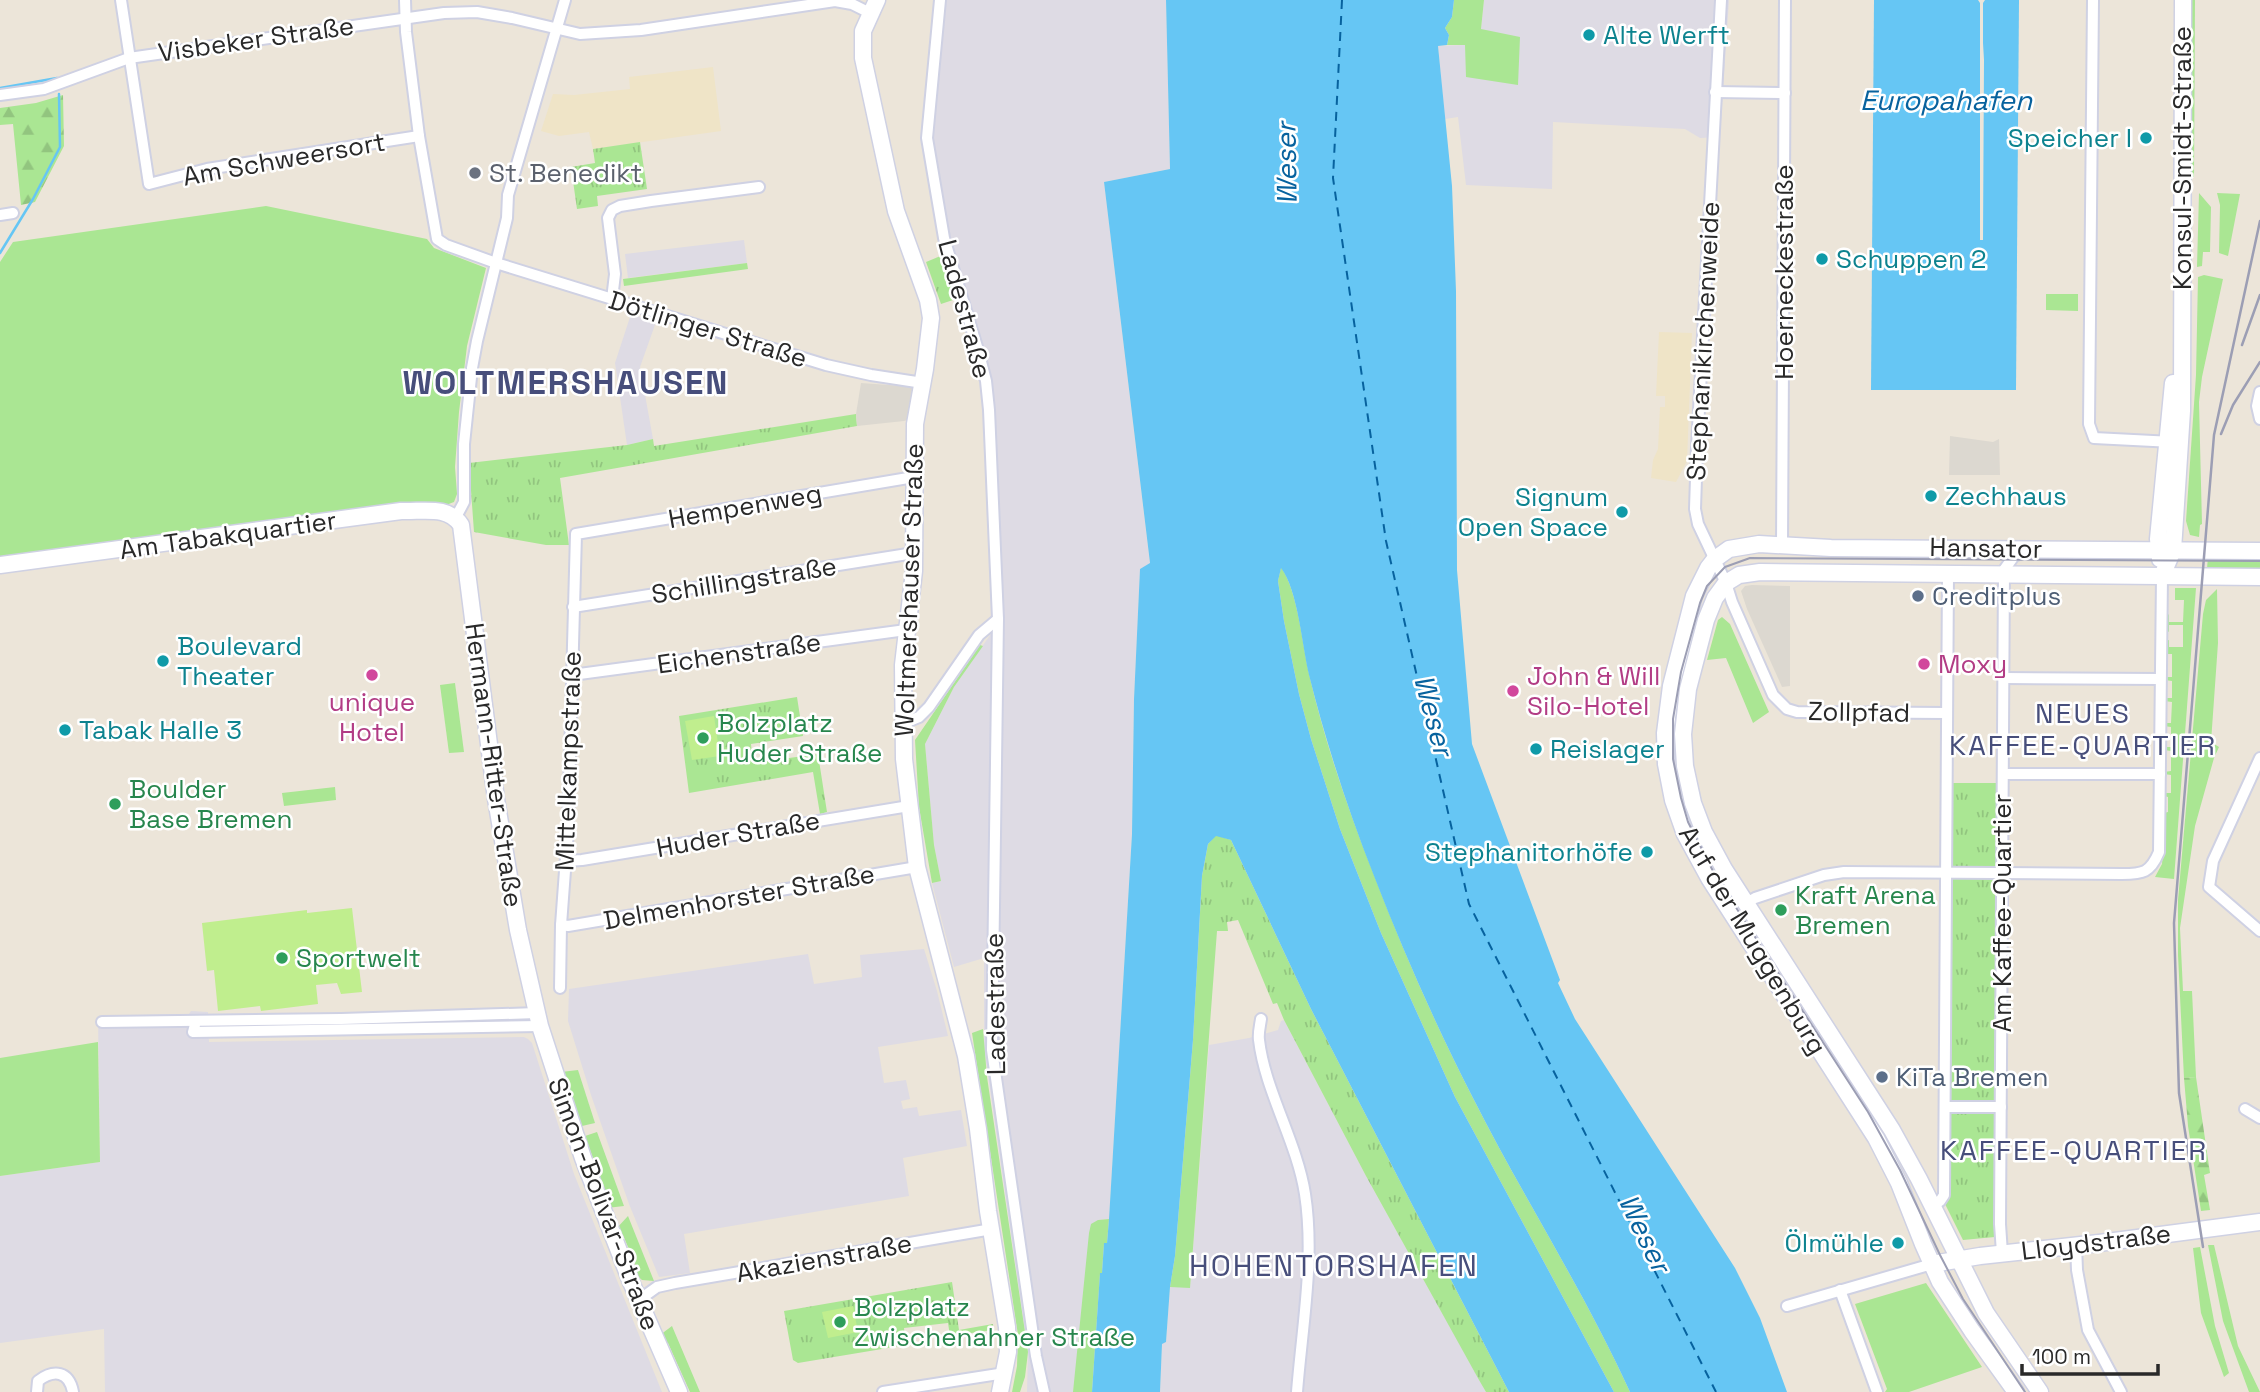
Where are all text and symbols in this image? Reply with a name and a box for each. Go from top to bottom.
street label: Visbeker Straße [156,8,356,70]
place label: Alte Werft [1603,18,1730,52]
street label: Konsul-Smidt-Straße [2165,26,2199,290]
marker: Alte Werft [1581,27,1597,43]
water label: Europahafen [1860,82,2033,118]
water label: Weser [1267,119,1305,206]
place label: Speicher I [2008,121,2132,155]
street label: Am Schweersort [180,124,388,194]
marker: Speicher I [2138,130,2154,146]
place label: St. Benedikt [489,156,642,190]
street label: Hoerneckestraße [1767,164,1801,380]
marker: St. Benedikt [467,165,483,181]
street label: Stephanikirchenweide [1679,200,1727,482]
street label: Ladestraße [930,236,1000,382]
place label: Schuppen 2 [1836,242,1986,276]
marker: Schuppen 2 [1814,251,1830,267]
street label: Dötlinger Straße [605,283,811,375]
district label: WOLTMERSHAUSEN [403,362,729,404]
street label: Woltmershauser Straße [887,443,931,737]
street label: Hempenweg [666,476,824,536]
place label: Zechhaus [1945,479,2067,513]
place label: Signum Open Space [1458,480,1608,544]
marker: Zechhaus [1923,488,1939,504]
street label: Am Tabakquartier [117,503,339,567]
marker: Signum Open Space [1614,504,1630,520]
street label: Hansator [1929,530,2043,566]
street label: Schillingstraße [649,549,839,611]
place label: Creditplus [1932,579,2061,613]
marker: Creditplus [1910,588,1926,604]
street label: Hermann-Ritter-Straße [457,621,531,909]
street label: Eichenstraße [655,625,823,681]
place label: Boulevard Theater [177,629,302,693]
place label: Moxy [1938,647,2007,681]
street label: Mittelkampstraße [547,650,589,872]
marker: Boulevard Theater [155,653,171,669]
marker: Moxy [1916,656,1932,672]
place label: John & Will Silo-Hotel [1527,659,1660,723]
marker: unique Hotel [364,667,380,683]
water label: Weser [1406,670,1463,763]
marker: John & Will Silo-Hotel [1505,683,1521,699]
place label: unique Hotel [329,685,415,749]
street label: Zollpfad [1808,694,1910,730]
district label: NEUES KAFFEE-QUARTIER [1949,695,2217,763]
place label: Bolzplatz Huder Straße [717,706,883,770]
place label: Tabak Halle 3 [79,713,242,747]
marker: Tabak Halle 3 [57,722,73,738]
marker: Bolzplatz Huder Straße [695,730,711,746]
place label: Reislager [1550,732,1665,766]
marker: Reislager [1528,741,1544,757]
place label: Boulder Base Bremen [129,772,292,836]
street label: Am Kaffee-Quartier [1985,794,2019,1032]
marker: Boulder Base Bremen [107,796,123,812]
street label: Huder Straße [654,803,822,865]
street label: Auf der Muggenburg [1671,819,1835,1061]
place label: Stephanitorhöfe [1425,835,1633,869]
marker: Stephanitorhöfe [1639,844,1655,860]
street label: Delmenhorster Straße [601,856,877,938]
place label: Kraft Arena Bremen [1795,878,1936,942]
marker: Kraft Arena Bremen [1773,902,1789,918]
street label: Ladestraße [977,933,1013,1075]
place label: Sportwelt [296,941,421,975]
marker: Sportwelt [274,950,290,966]
place label: KiTa Bremen [1896,1060,2048,1094]
marker: KiTa Bremen [1874,1069,1890,1085]
street label: Simon-Bolivar-Straße [540,1073,668,1335]
district label: KAFFEE-QUARTIER [1940,1132,2208,1168]
water label: Weser [1611,1188,1681,1281]
street label: Lloydstraße [2019,1216,2173,1268]
street label: Akazienstraße [734,1226,914,1290]
place label: Ölmühle [1784,1226,1884,1260]
marker: Ölmühle [1890,1235,1906,1251]
district label: HOHENTORSHAFEN [1189,1246,1479,1285]
place label: Bolzplatz Zwischenahner Straße [854,1290,1135,1354]
marker: Bolzplatz Zwischenahner Straße [832,1314,848,1330]
scale bar [2022,1332,2158,1376]
text: 100 m [2032,1343,2091,1370]

